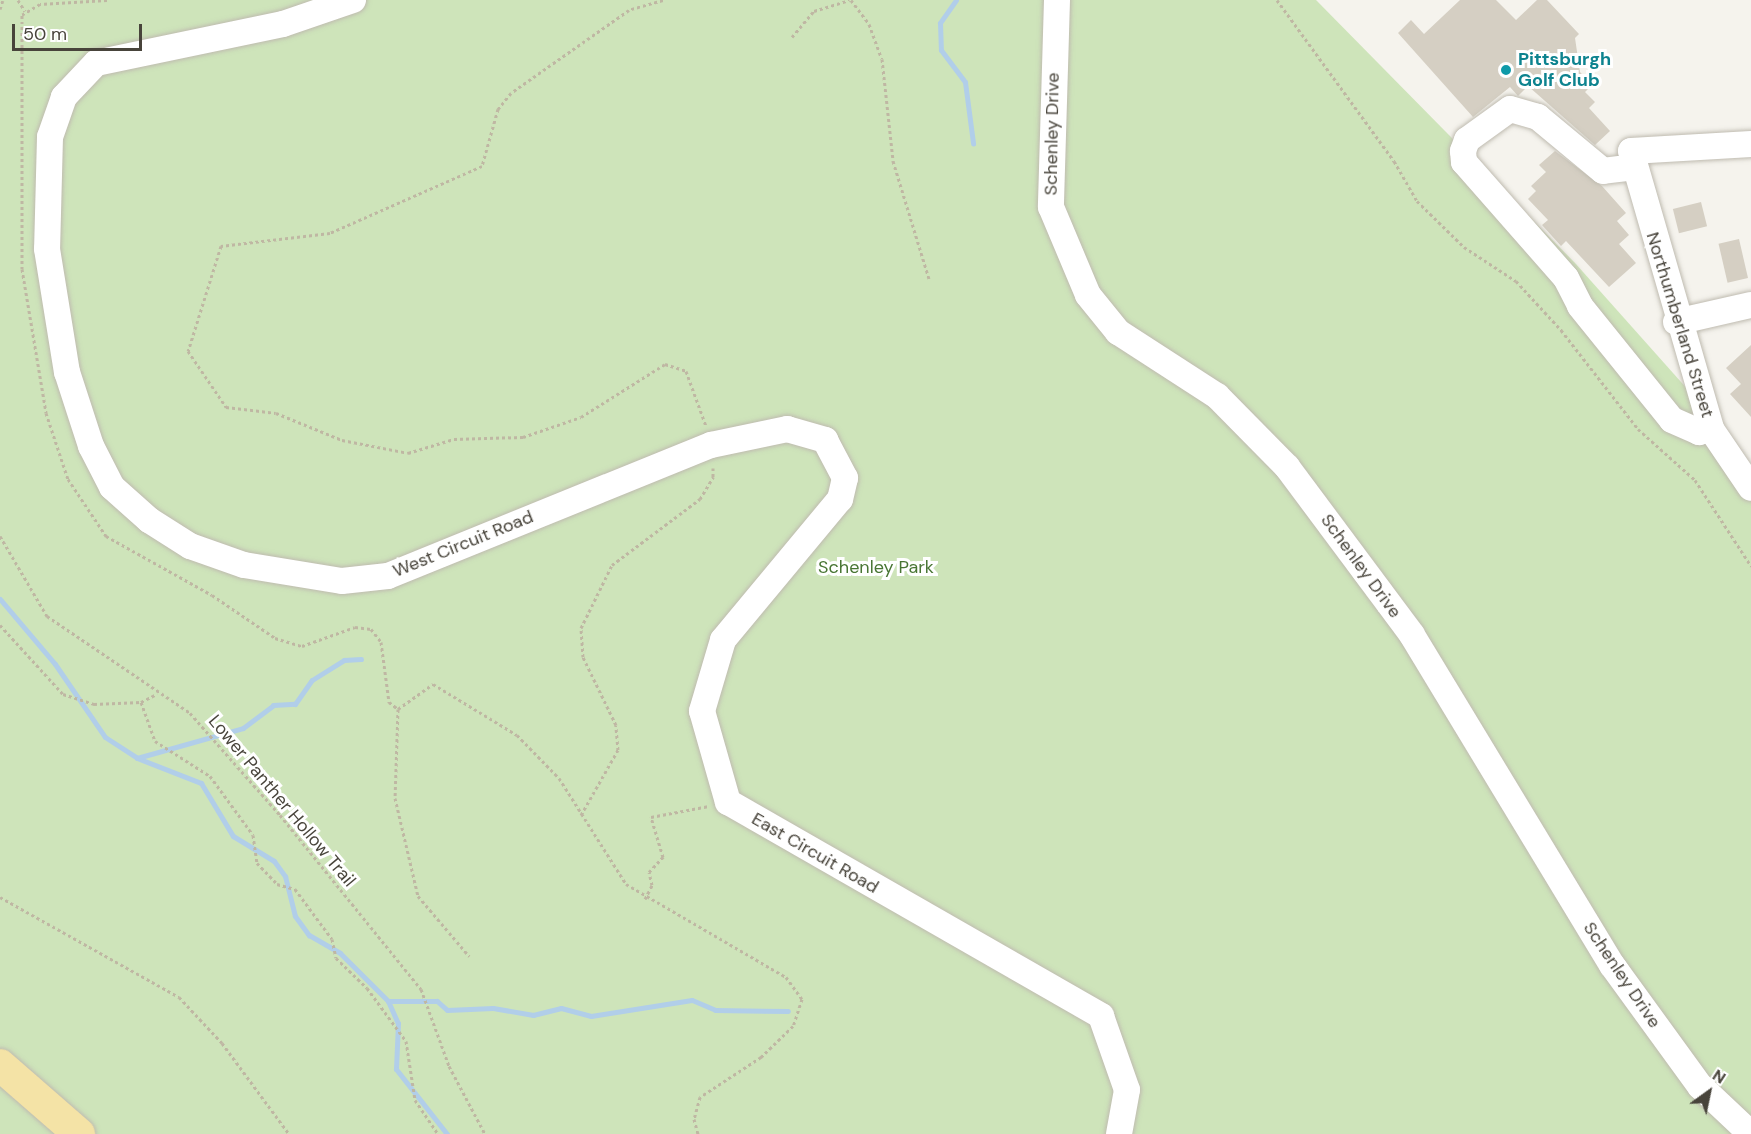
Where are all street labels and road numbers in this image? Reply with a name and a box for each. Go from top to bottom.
street label: Schenley Drive [1040,72,1064,196]
street label: Northumberland Street [1641,230,1719,420]
street label: West Circuit Road [390,506,536,582]
street label: Schenley Drive [1316,510,1406,622]
street label: Lower Panther Hollow Trail [204,711,360,891]
street label: East Circuit Road [748,808,882,898]
street label: Schenley Drive [1579,918,1665,1032]

